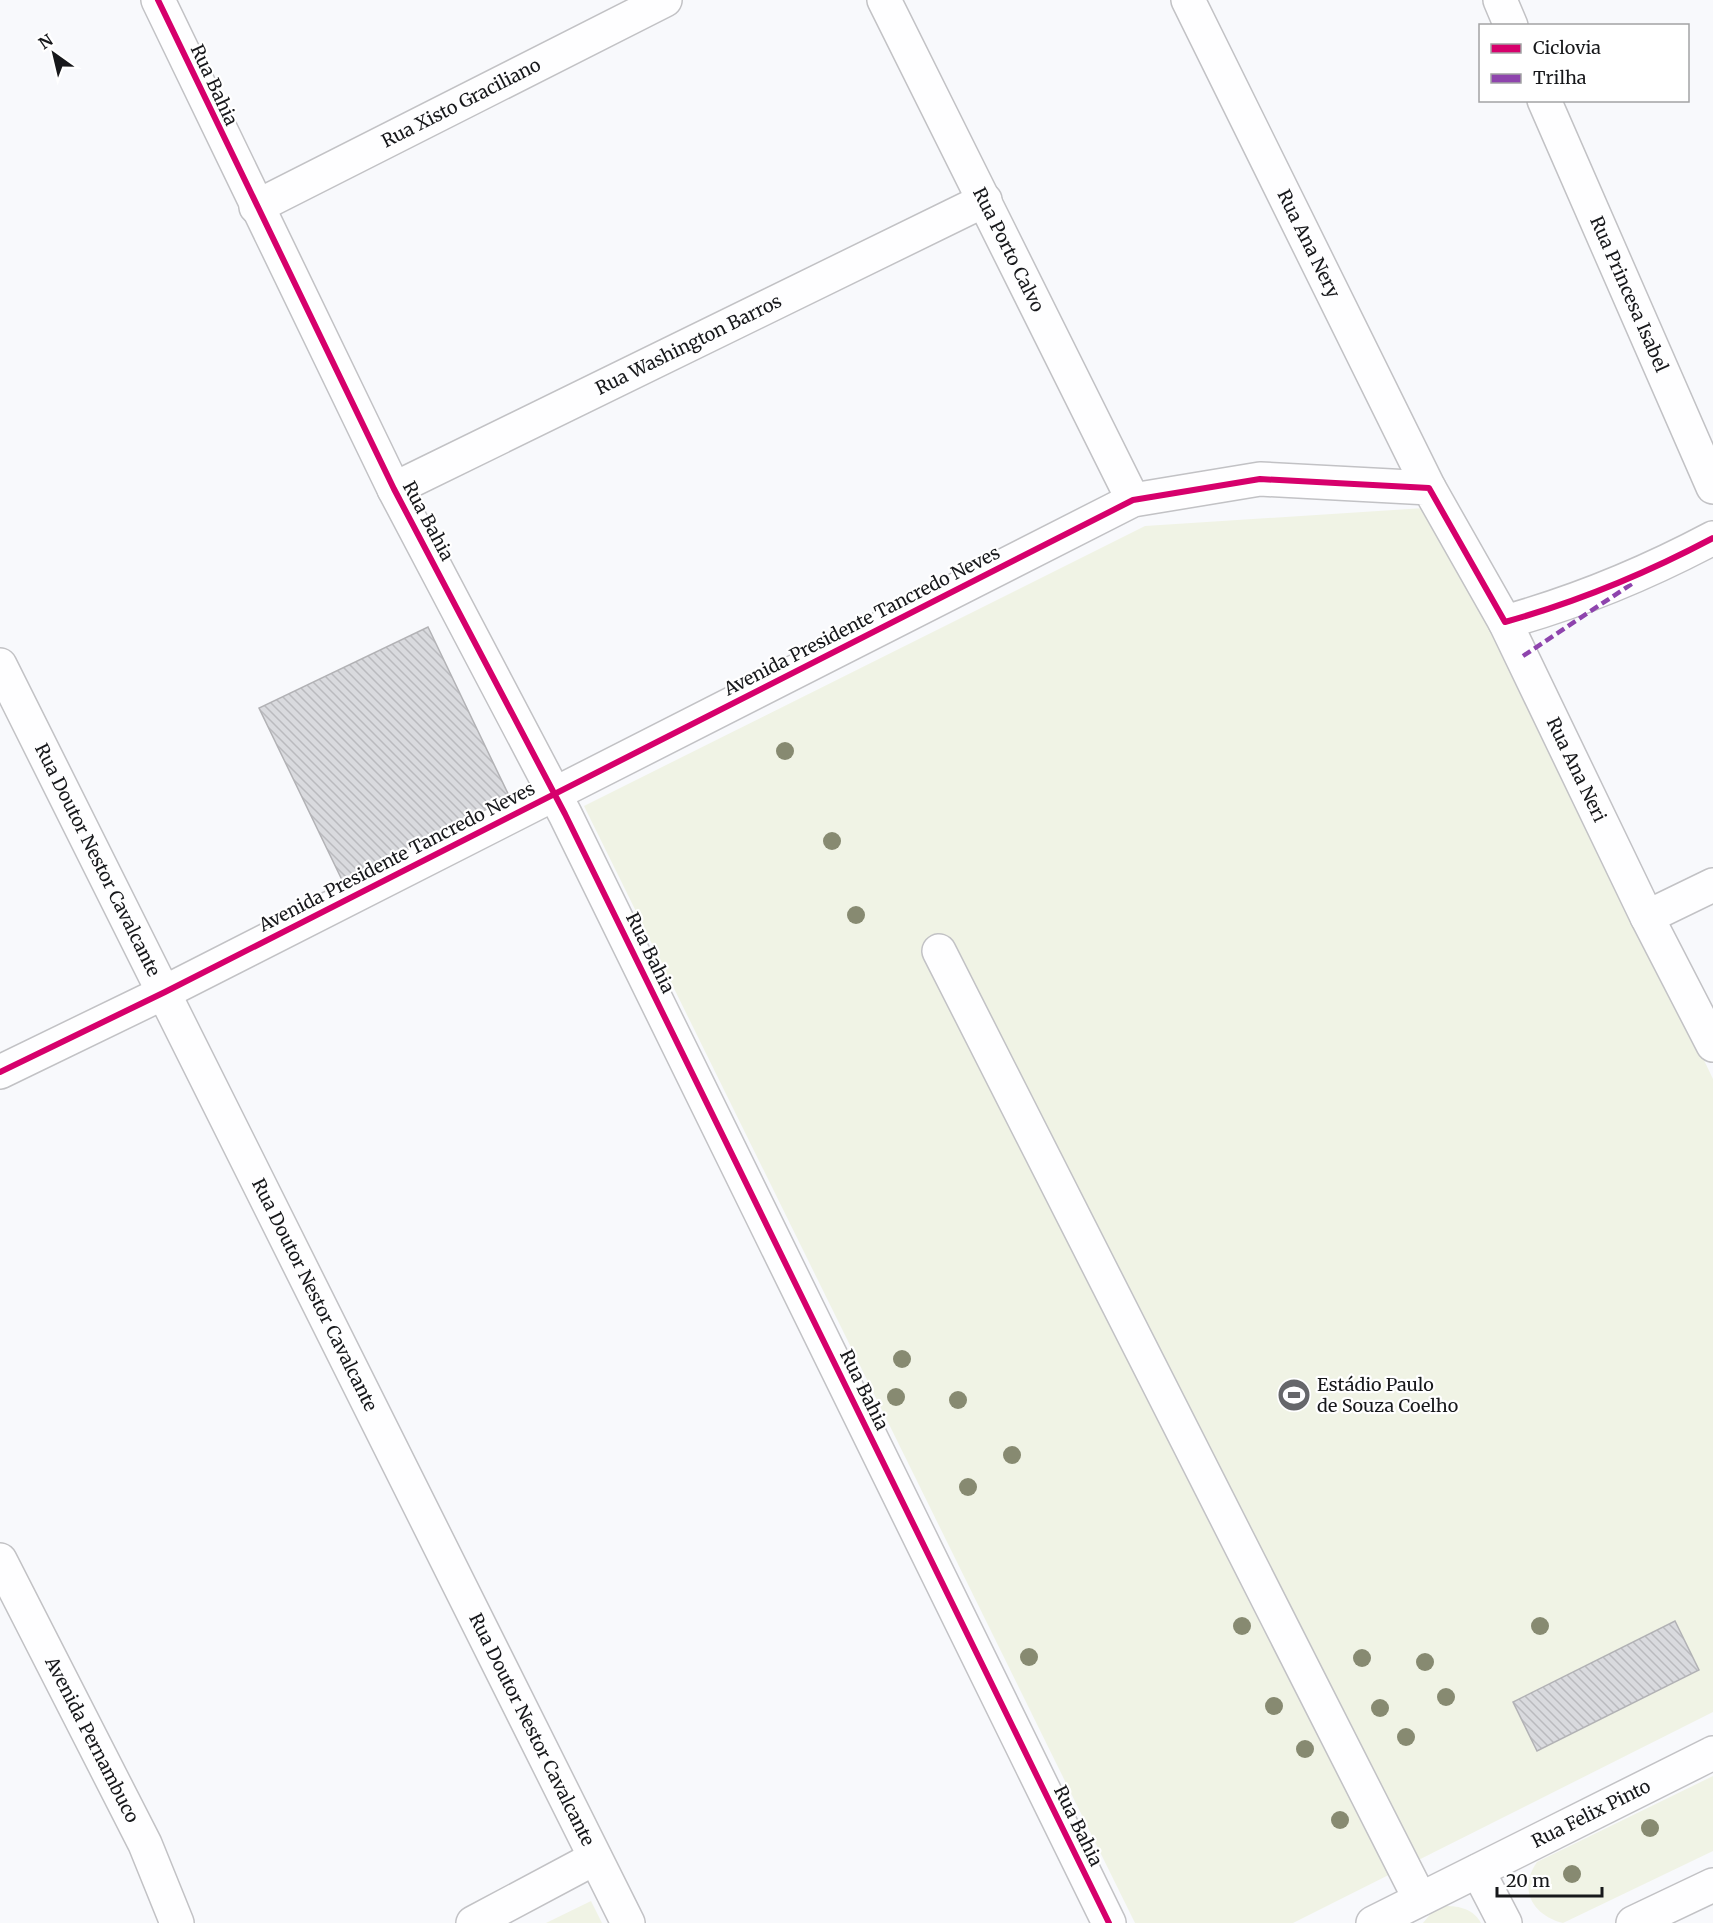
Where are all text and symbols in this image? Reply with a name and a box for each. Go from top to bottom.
north arrow [24,24,84,84]
legend [1479,24,1689,102]
text: N [35,30,57,53]
text: Ciclovia [1533,36,1601,59]
street label: Rua Bahia [186,41,243,129]
street label: Rua Xisto Graciliano [378,53,544,153]
text: Trilha [1533,66,1587,89]
street label: Rua Porto Calvo [968,183,1050,316]
street label: Rua Ana Nery [1272,186,1346,302]
street label: Rua Princesa Isabel [1585,213,1674,376]
street label: Rua Washington Barros [592,289,785,400]
street label: Rua Bahia [398,477,459,565]
street label: Avenida Presidente Tancredo Neves [719,541,1004,701]
street label: Rua Ana Neri [1542,714,1612,826]
street label: Rua Doutor Nestor Cavalcante [30,740,166,980]
street label: Avenida Presidente Tancredo Neves [254,777,539,937]
street label: Rua Bahia [621,909,680,997]
street label: Rua Doutor Nestor Cavalcante [247,1174,383,1415]
street label: Rua Bahia [835,1346,894,1434]
place label: Estádio Paulo de Souza Coelho [1317,1373,1458,1417]
sports icon: Estádio Paulo de Souza Coelho [1276,1377,1312,1413]
street label: Rua Doutor Nestor Cavalcante [464,1609,600,1850]
street label: Avenida Pernambuco [40,1652,144,1827]
street label: Rua Felix Pinto [1528,1774,1654,1853]
street label: Rua Bahia [1049,1782,1108,1870]
scale bar [1497,1860,1602,1898]
text: 20 m [1506,1869,1550,1892]

